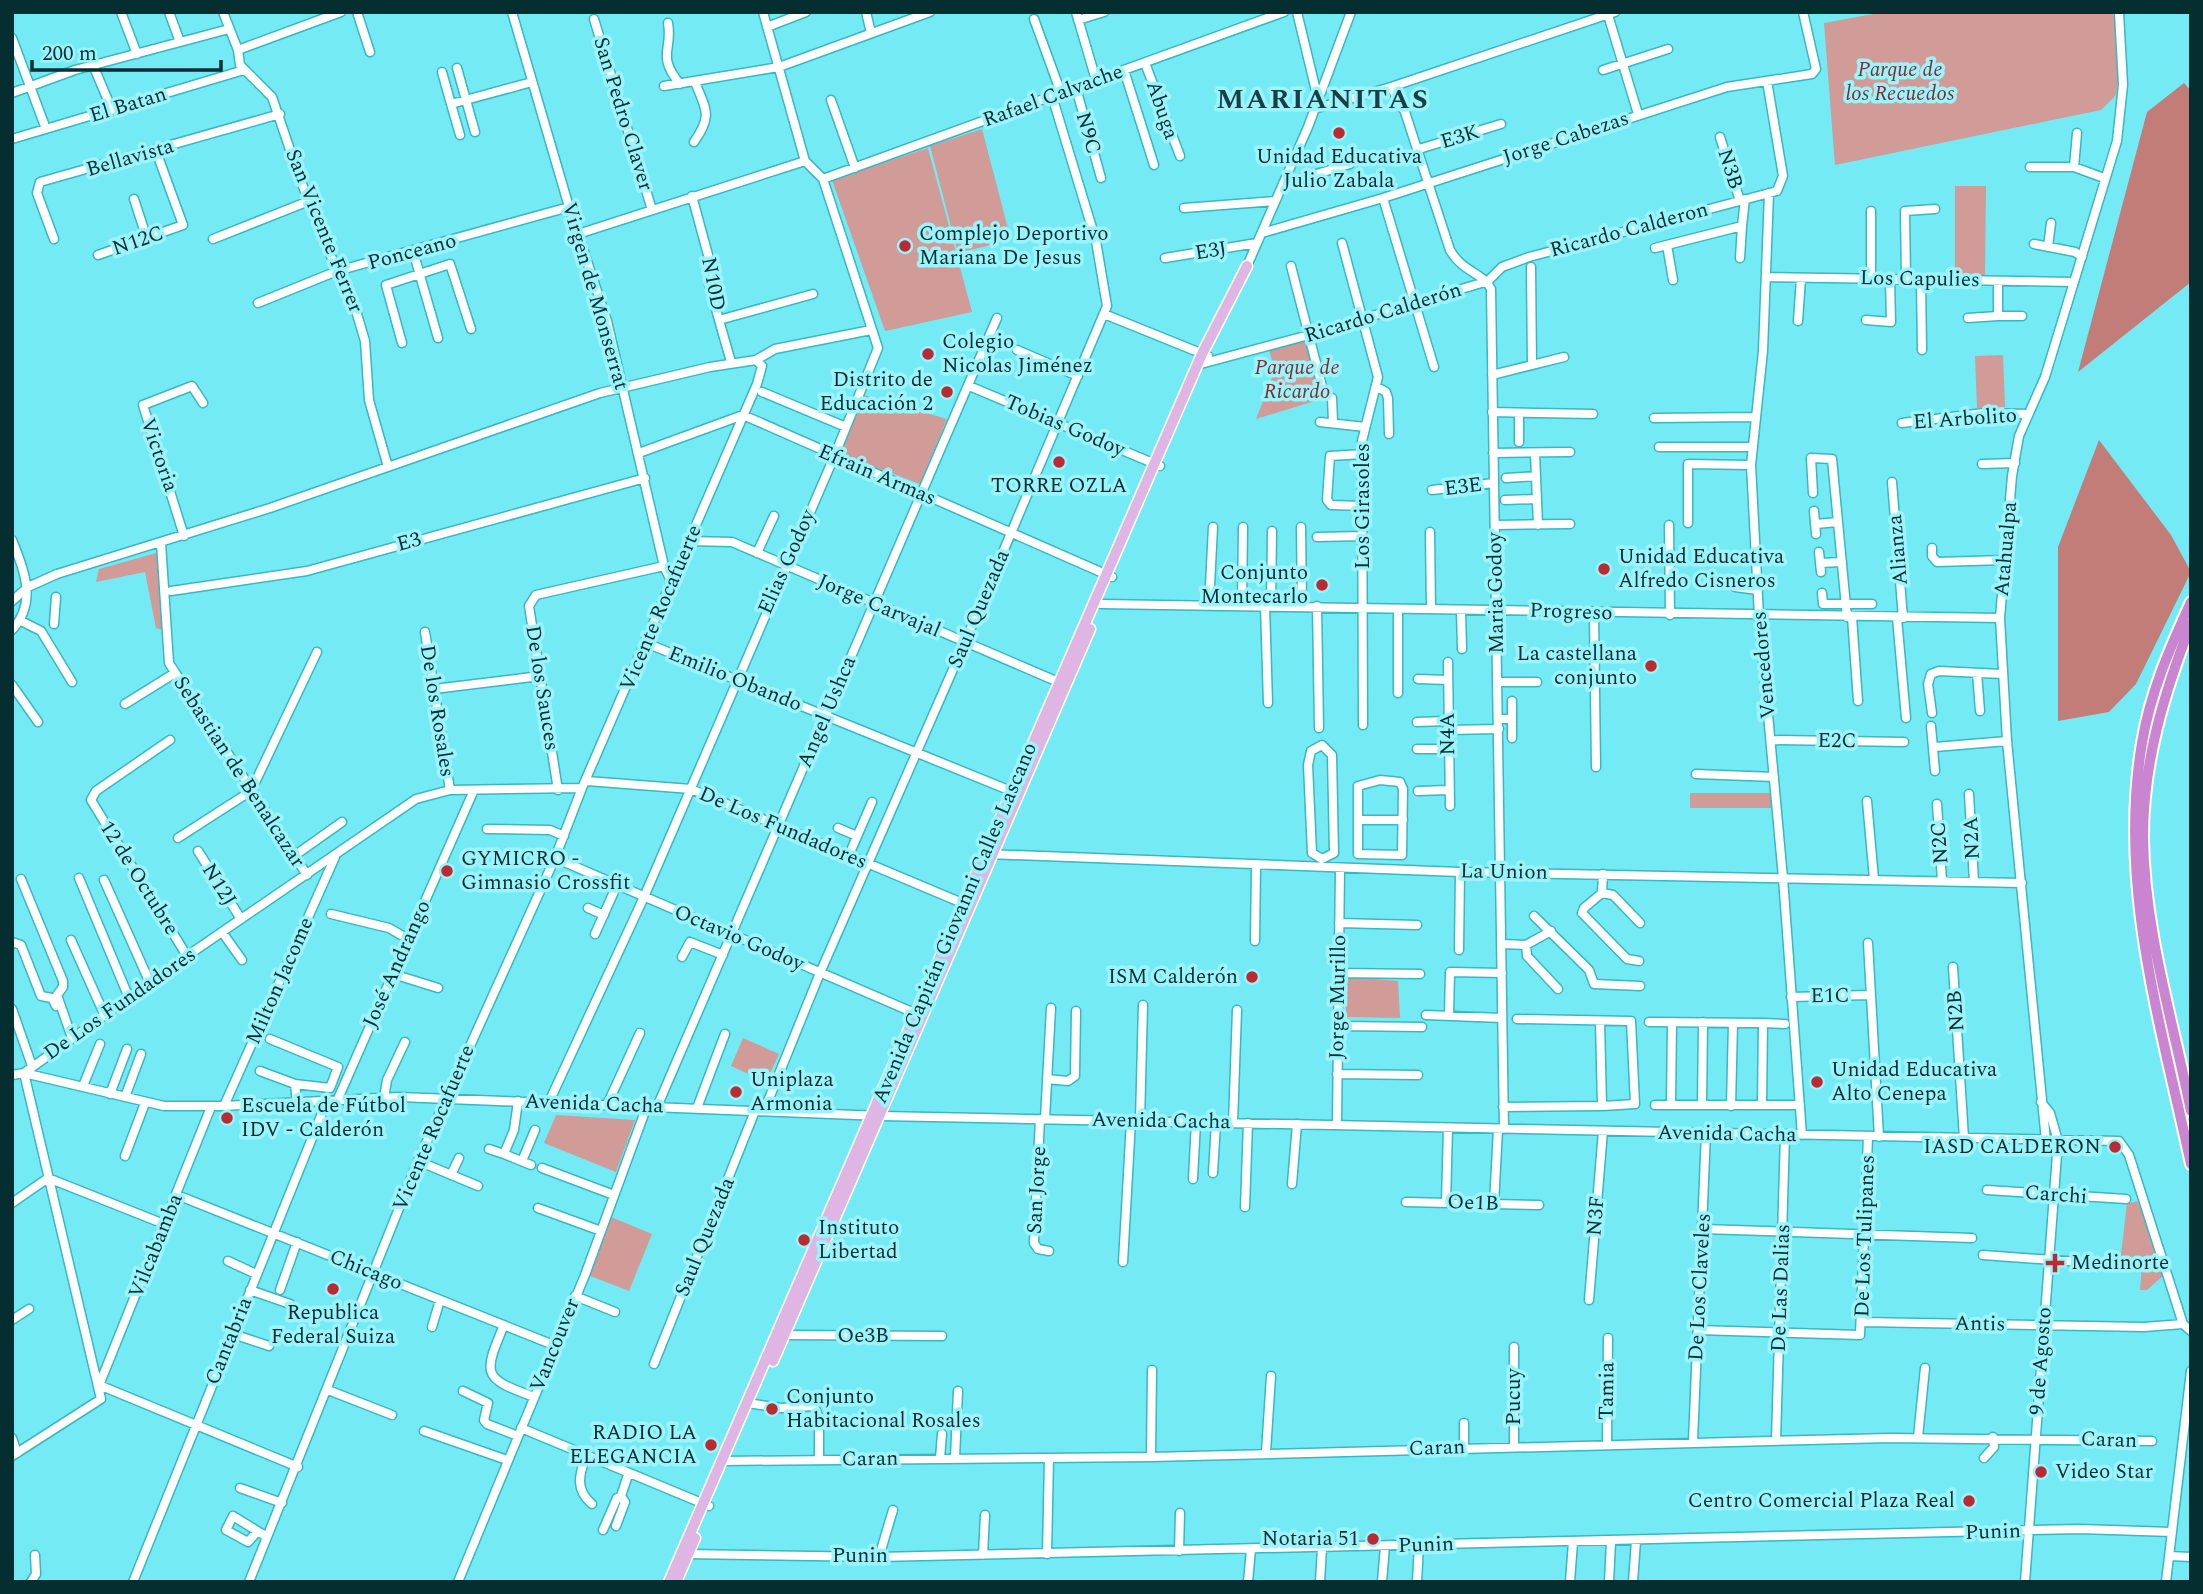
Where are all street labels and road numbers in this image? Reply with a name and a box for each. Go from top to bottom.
street label: San Pedro Claver [584,33,662,195]
street label: Rafael Calvache [978,56,1128,136]
street label: Abuga [1137,76,1187,144]
street label: El Batan [85,78,171,132]
street label: Jorge Cabezas [1499,103,1633,173]
street label: N9C [1067,108,1109,158]
street label: E3K [1437,116,1483,158]
street label: Bellavista [82,130,178,186]
street label: San Vicente Ferrer [277,144,371,318]
street label: N3B [1708,145,1752,193]
street label: Ricardo Calderon [1546,193,1712,267]
street label: Virgen de Monserrat [553,198,637,394]
street label: N12C [108,217,168,265]
street label: Ponceano [364,225,460,279]
street label: E3J [1193,233,1229,269]
street label: N10D [692,254,734,314]
street label: Los Capulies [1860,262,1980,296]
street label: Ricardo Calderón [1300,274,1466,352]
street label: Tobias Godoy [1000,386,1131,466]
street label: El Arbolito [1912,399,2018,439]
street label: Victoria [131,414,187,497]
street label: Efrain Armas [813,436,941,514]
street label: Los Girasoles [1347,443,1379,569]
street label: E3E [1442,469,1484,505]
street label: Atahualpa [1986,499,2026,598]
street label: Elias Godoy [750,504,825,620]
street label: Alianza [1879,512,1917,587]
street label: Vicente Rocafuerte [612,520,710,696]
street label: E3 [393,523,425,561]
street label: Maria Godoy [1479,531,1513,654]
street label: Saul Quezada [940,544,1019,673]
street label: Jorge Carvajal [812,566,946,646]
street label: Progreso [1529,595,1613,629]
street label: Vencedores [1743,610,1785,720]
street label: De los Sauces [516,623,568,753]
street label: Emilio Obando [663,638,807,720]
street label: De los Rosales [411,643,463,779]
street label: Angel Ushca [789,650,865,773]
street label: Sebastian de Benalcazar [165,670,313,874]
street label: N4A [1432,712,1464,756]
street label: E2C [1817,725,1857,757]
street label: Avenida Capitán Giovanni Calles Lascano [864,737,1046,1109]
street label: De Los Fundadores [694,778,872,878]
street label: 12 de Octubre [91,814,187,942]
street label: N2A [1955,815,1989,860]
street label: N2C [1923,821,1957,865]
street label: La Union [1460,855,1548,889]
street label: N12J [193,857,245,913]
street label: José Andrango [355,895,439,1033]
street label: Octavio Godoy [669,896,810,980]
street label: Milton Jacome [238,912,322,1050]
street label: Jorge Murillo [1321,934,1355,1060]
street label: De Los Fundadores [37,939,203,1069]
street label: E1C [1810,980,1850,1012]
street label: N2B [1939,989,1973,1033]
street label: Vicente Rocafuerte [385,1040,483,1216]
street label: Avenida Cacha [524,1086,665,1122]
street label: Avenida Cacha [1091,1104,1232,1138]
street label: Avenida Cacha [1657,1117,1798,1151]
street label: San Jorge [1019,1145,1055,1235]
street label: De Los Tulipanes [1846,1154,1884,1318]
street label: Saul Quezada [667,1172,744,1302]
street label: Carchi [2024,1177,2088,1213]
street label: Oe1B [1447,1186,1499,1220]
street label: Vilcabamba [120,1188,192,1303]
street label: N3F [1578,1195,1614,1237]
street label: De Los Claveles [1680,1212,1720,1362]
street label: De Las Dalias [1763,1223,1799,1353]
street label: Chicago [324,1241,408,1299]
street label: Cantabria [197,1292,261,1390]
street label: Vancouver [522,1293,588,1397]
street label: 9 de Agosto [2021,1306,2061,1416]
street label: Antis [1954,1308,2006,1340]
street label: Oe3B [837,1320,889,1352]
street label: Tamia [1590,1361,1624,1420]
street label: Pucuy [1498,1368,1530,1426]
street label: Caran [2080,1423,2138,1457]
street label: Caran [1408,1431,1466,1465]
street label: Caran [841,1443,899,1475]
street label: Punin [1964,1515,2022,1549]
street label: Punin [1397,1528,1455,1562]
street label: Punin [832,1540,888,1572]

